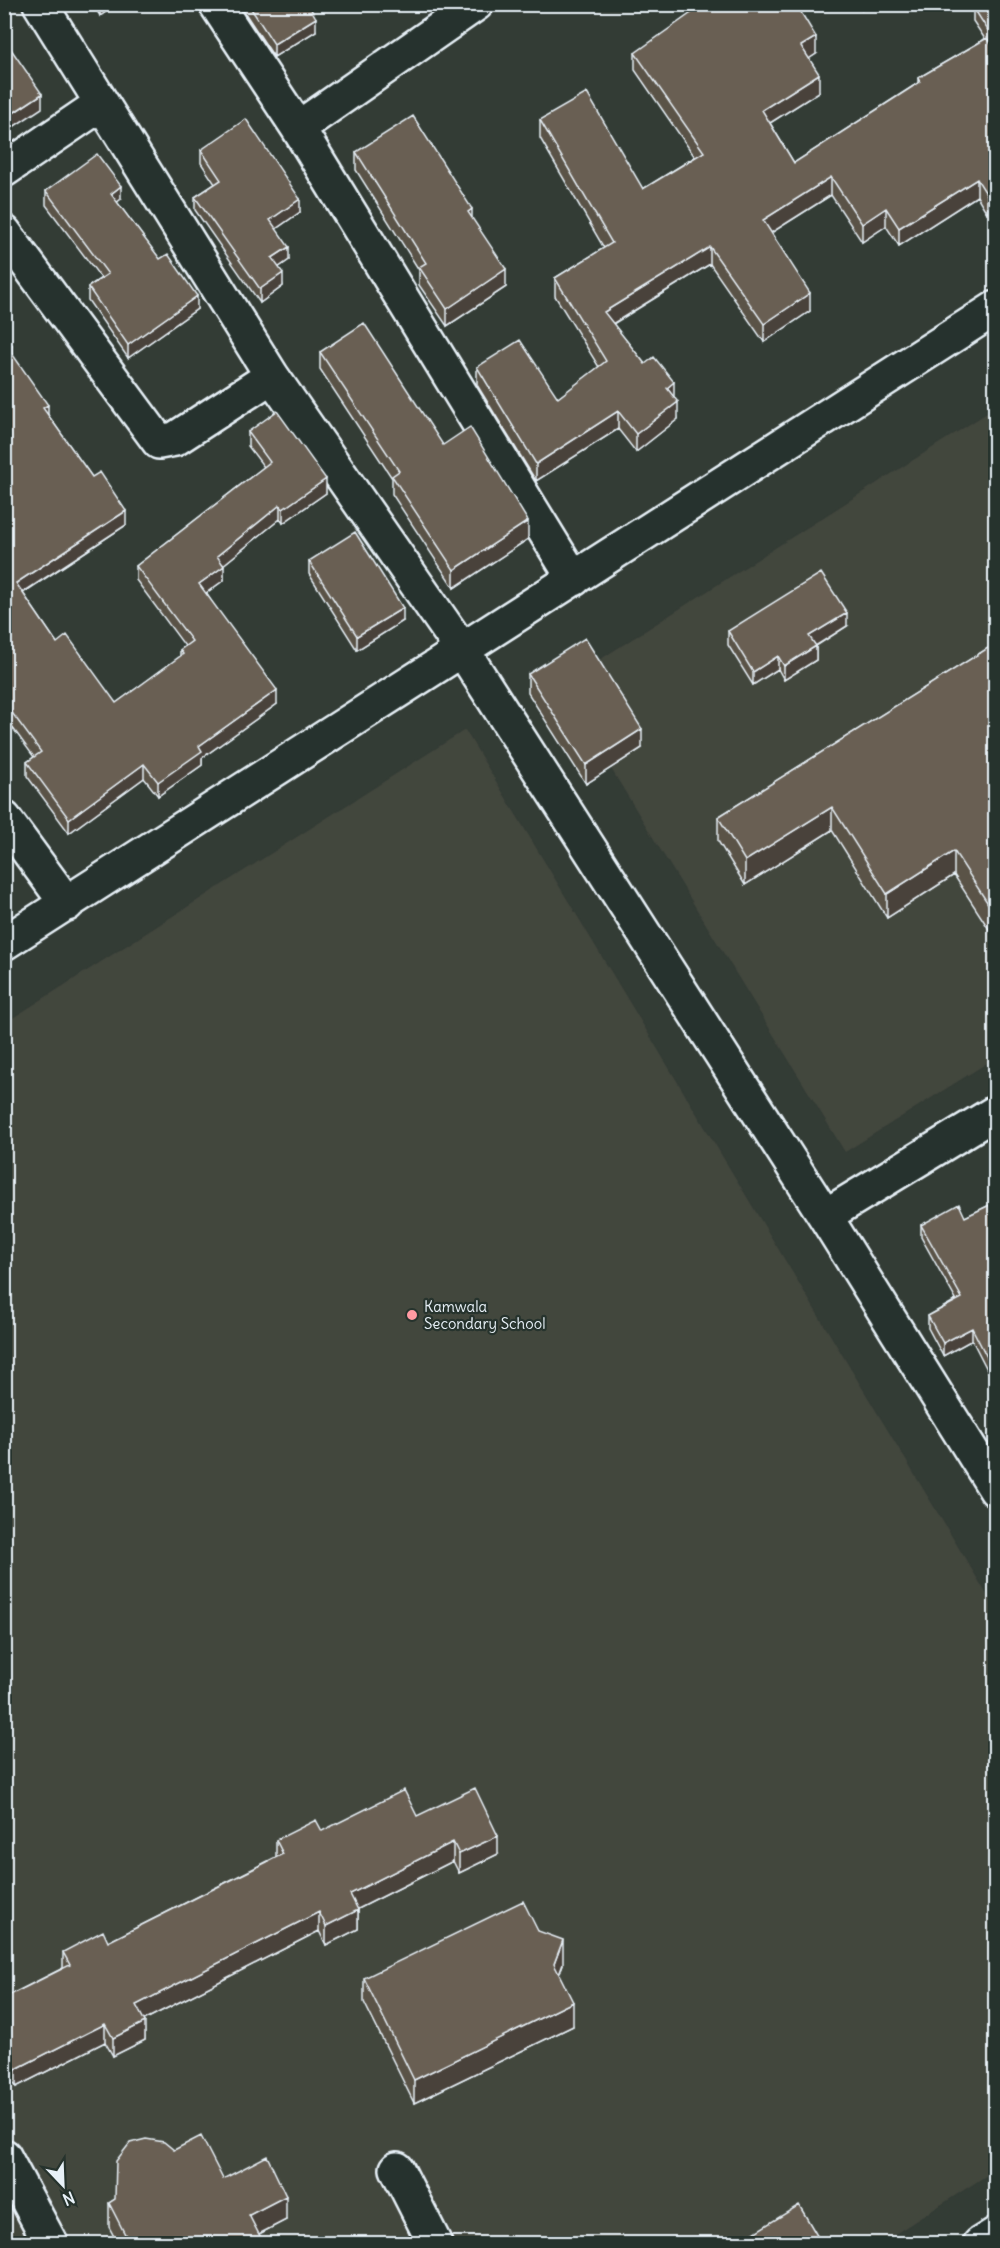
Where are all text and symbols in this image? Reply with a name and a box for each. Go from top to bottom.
place label: Kamwala Secondary School [424,1297,546,1333]
marker: Kamwala Secondary School [405,1308,419,1322]
north arrow [33,2155,93,2215]
text: N [60,2187,78,2210]

